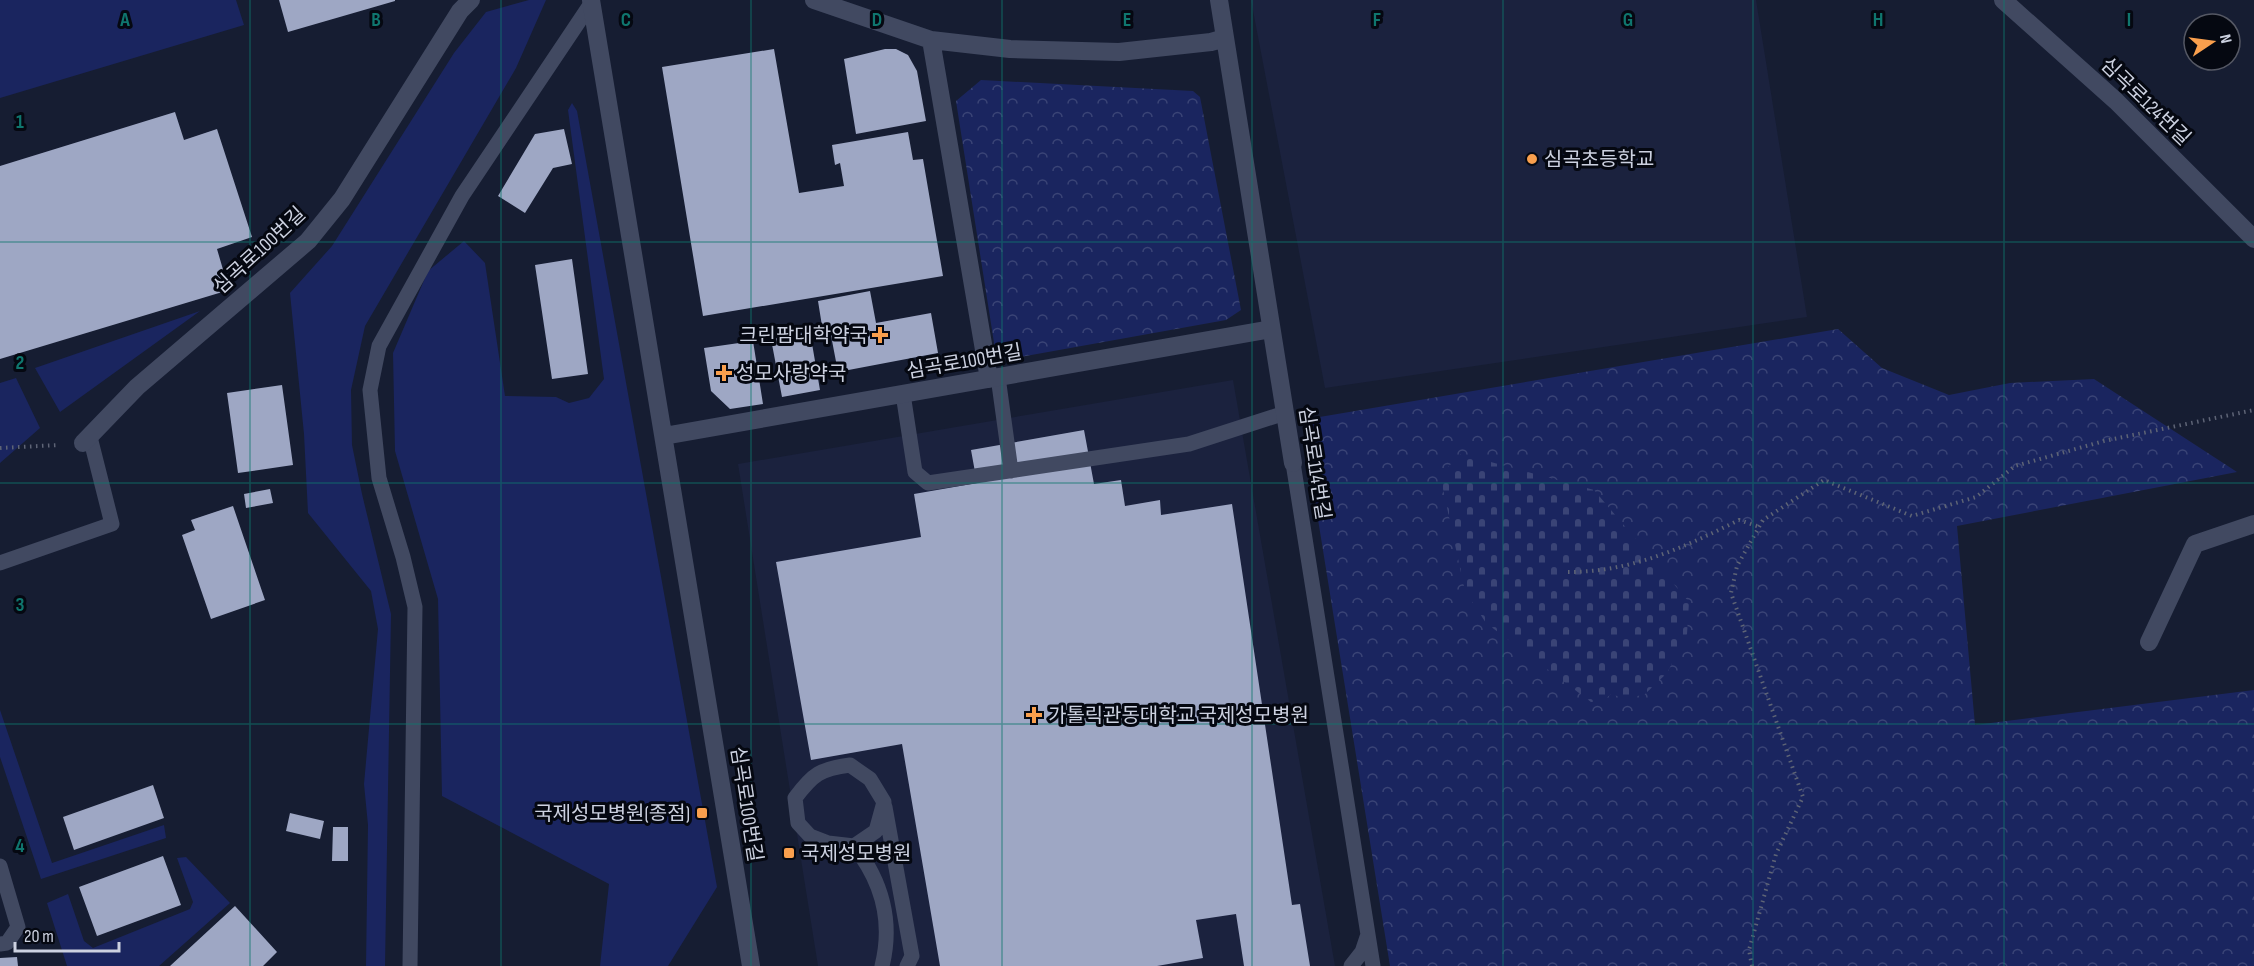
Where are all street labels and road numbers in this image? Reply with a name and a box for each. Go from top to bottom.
street label: 심곡로124번길 [2095,53,2195,151]
street label: 심곡로100번길 [209,202,311,299]
street label: 심곡로100번길 [905,340,1024,384]
street label: 심곡로114번길 [1293,405,1335,522]
street label: 심곡로100번길 [725,745,767,864]

